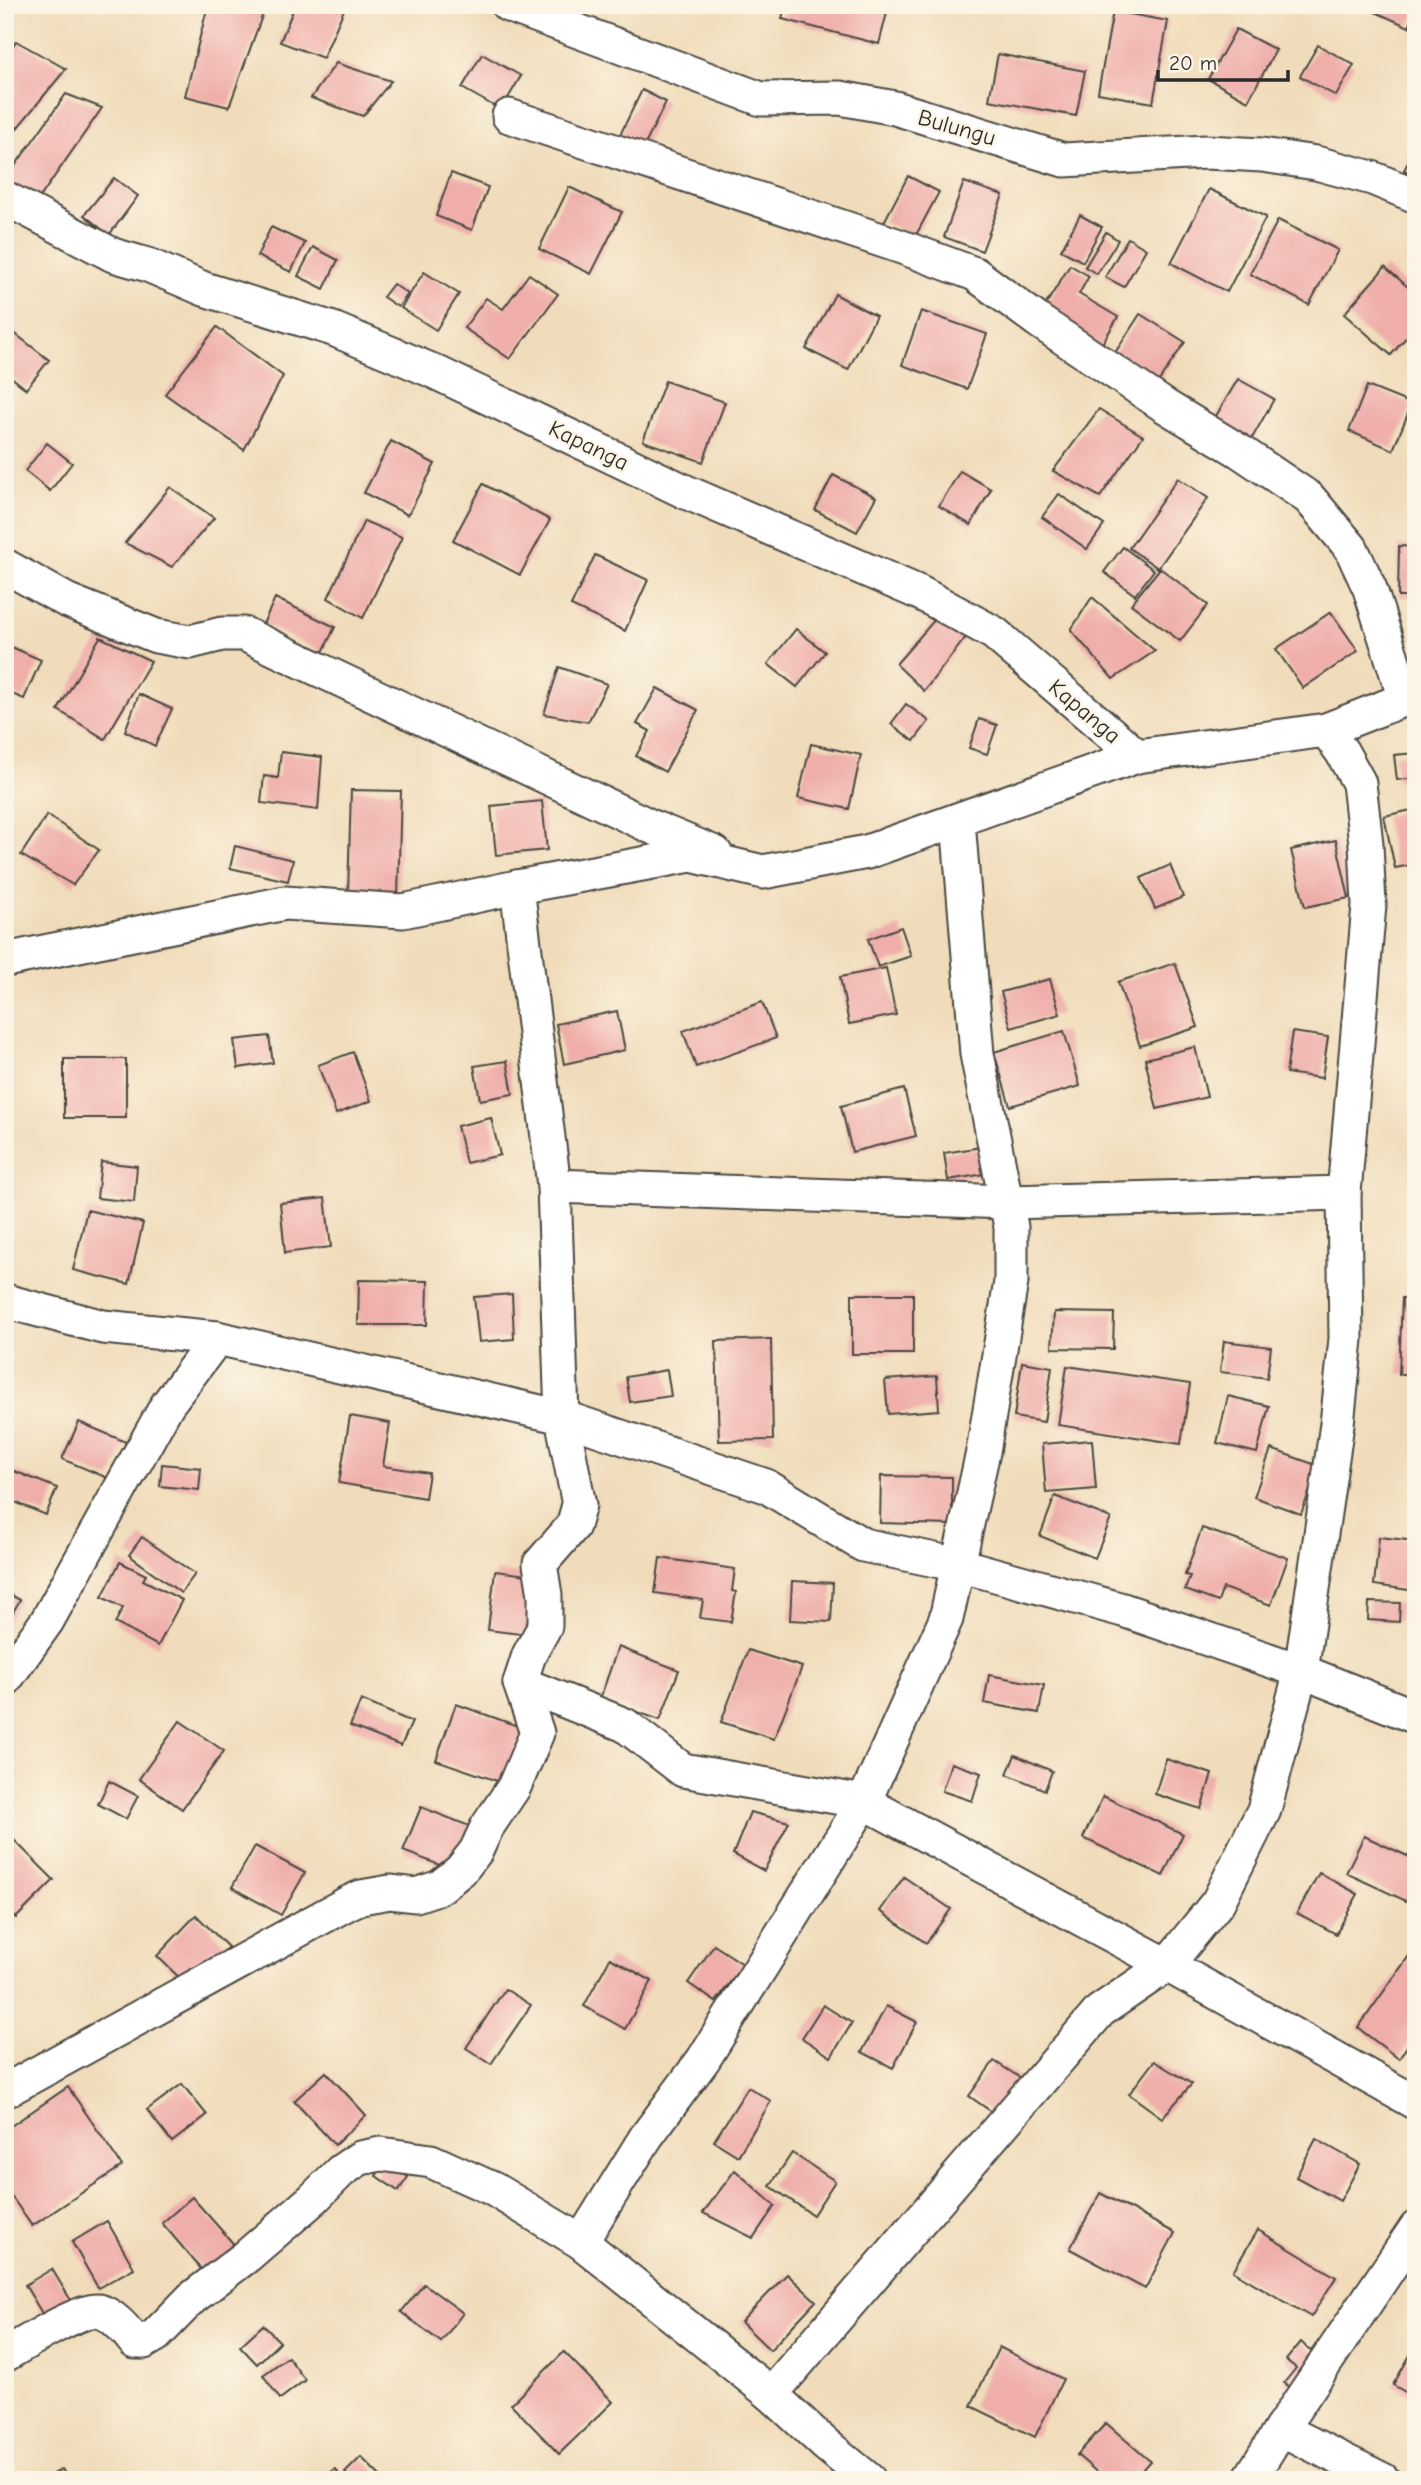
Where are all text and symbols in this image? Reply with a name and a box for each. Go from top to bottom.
scale bar [1158,38,1288,82]
text: 20 m [1169,51,1217,75]
street label: Bulungu [915,104,999,151]
street label: Kapanga [544,415,633,476]
street label: Kapanga [1043,674,1126,749]

